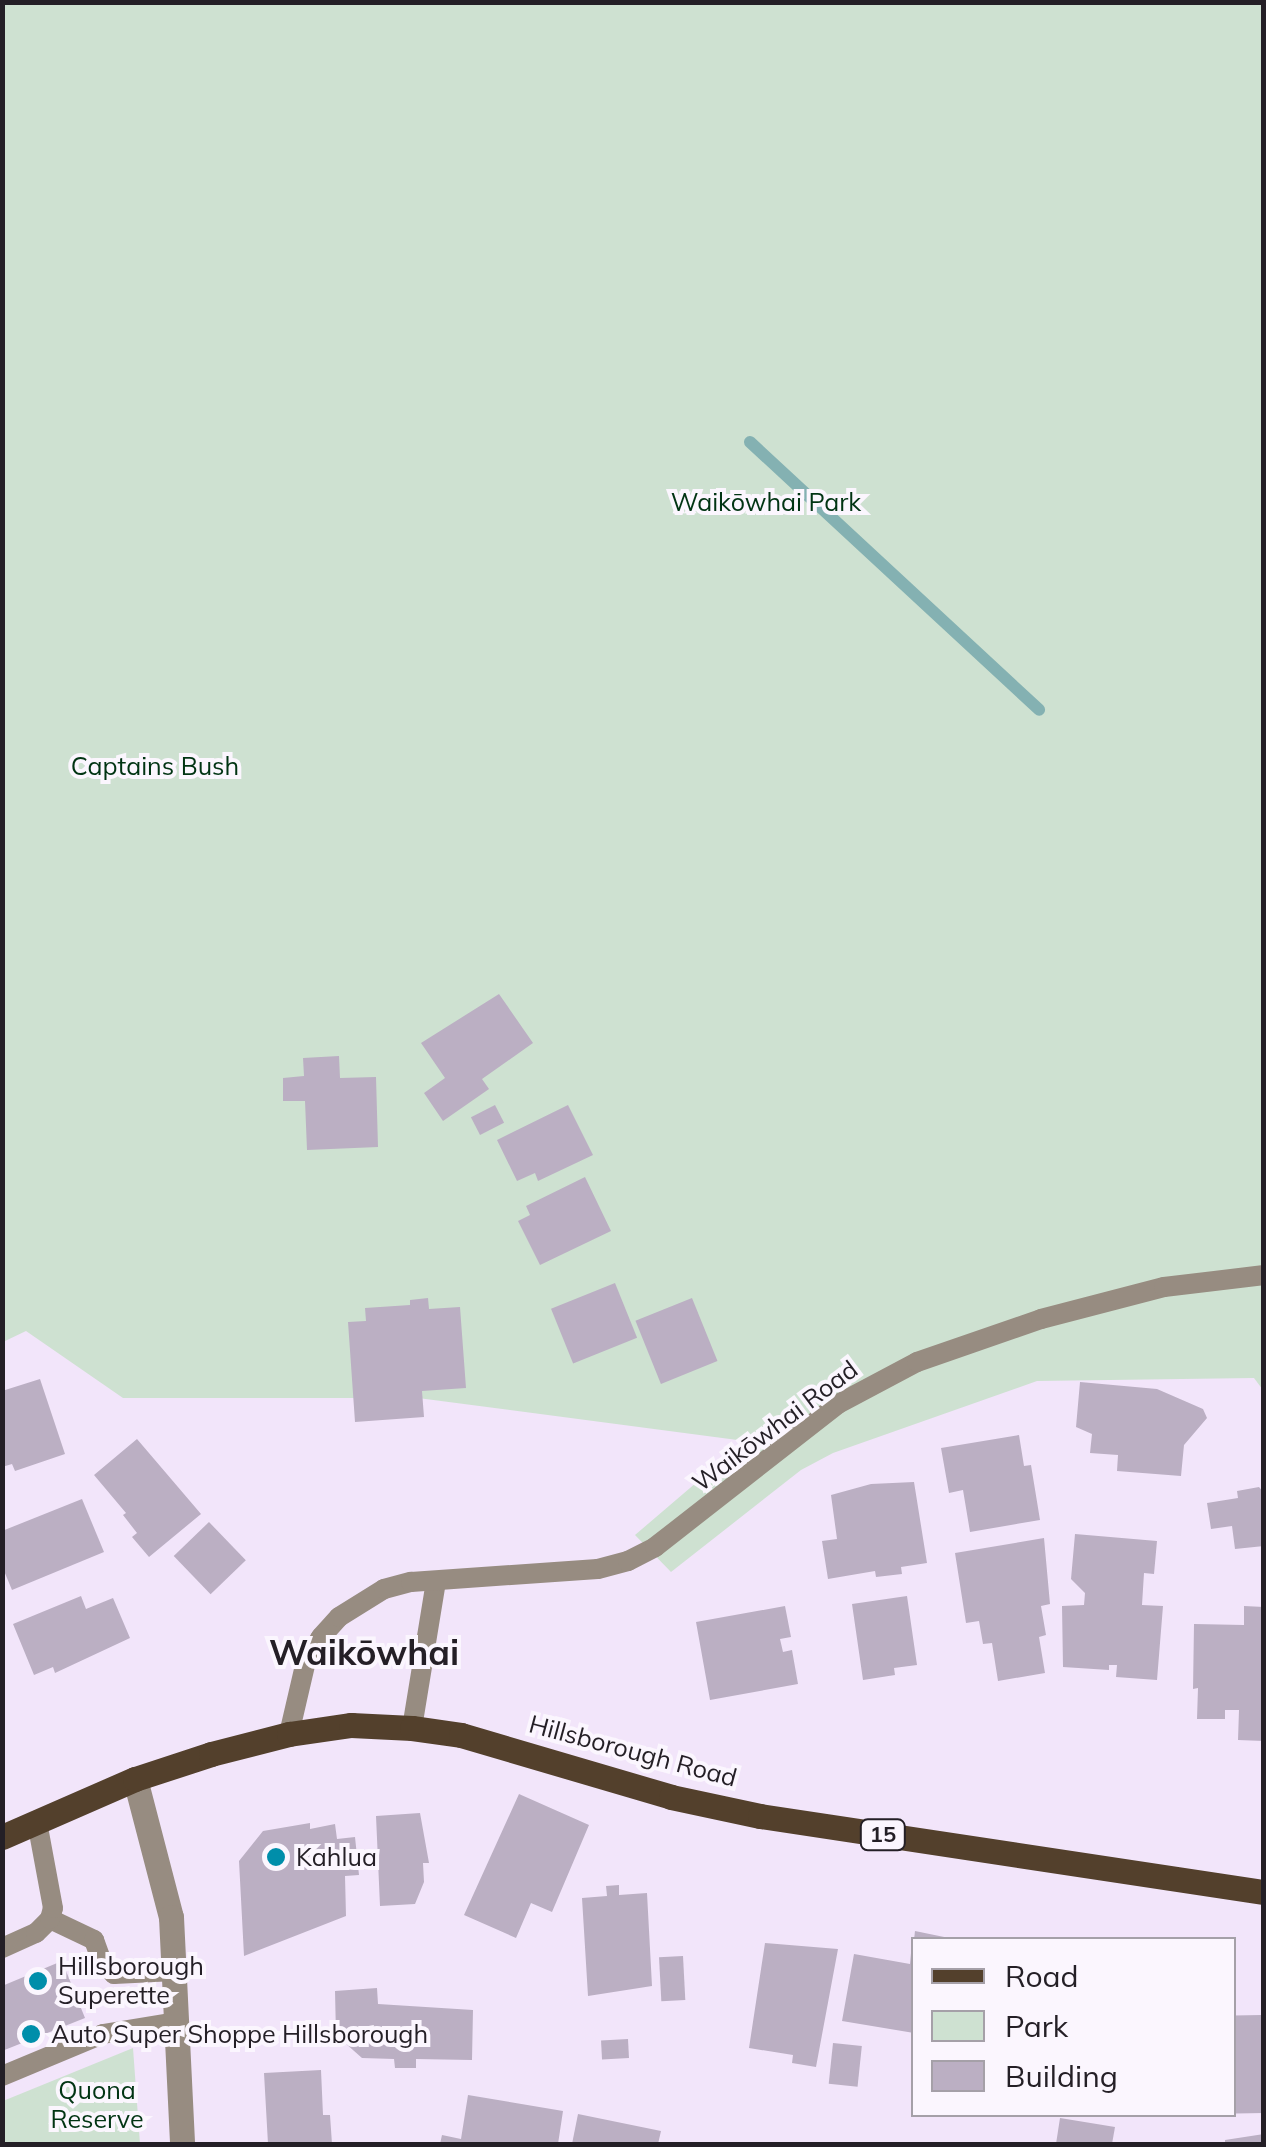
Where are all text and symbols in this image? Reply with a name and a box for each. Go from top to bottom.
park label: Waikōwhai Park [671,487,861,517]
park label: Captains Bush [71,751,239,781]
street label: Waikōwhai Road [686,1354,864,1498]
district label: Waikōwhai [269,1631,459,1673]
street label: Hillsborough Road [526,1709,740,1793]
road number: 15 [858,1818,908,1852]
place label: Kahlua [296,1842,377,1872]
marker: Kahlua [265,1846,287,1868]
legend [911,1937,1236,2117]
place label: Hillsborough Superette [58,1952,204,2011]
text: Road [1005,1957,1079,1995]
marker: Hillsborough Superette [27,1970,49,1992]
text: Park [1005,2007,1068,2045]
place label: Auto Super Shoppe Hillsborough [51,2019,428,2049]
marker: Auto Super Shoppe Hillsborough [20,2023,42,2045]
text: Building [1005,2057,1118,2095]
park label: Quona Reserve [50,2076,144,2135]

